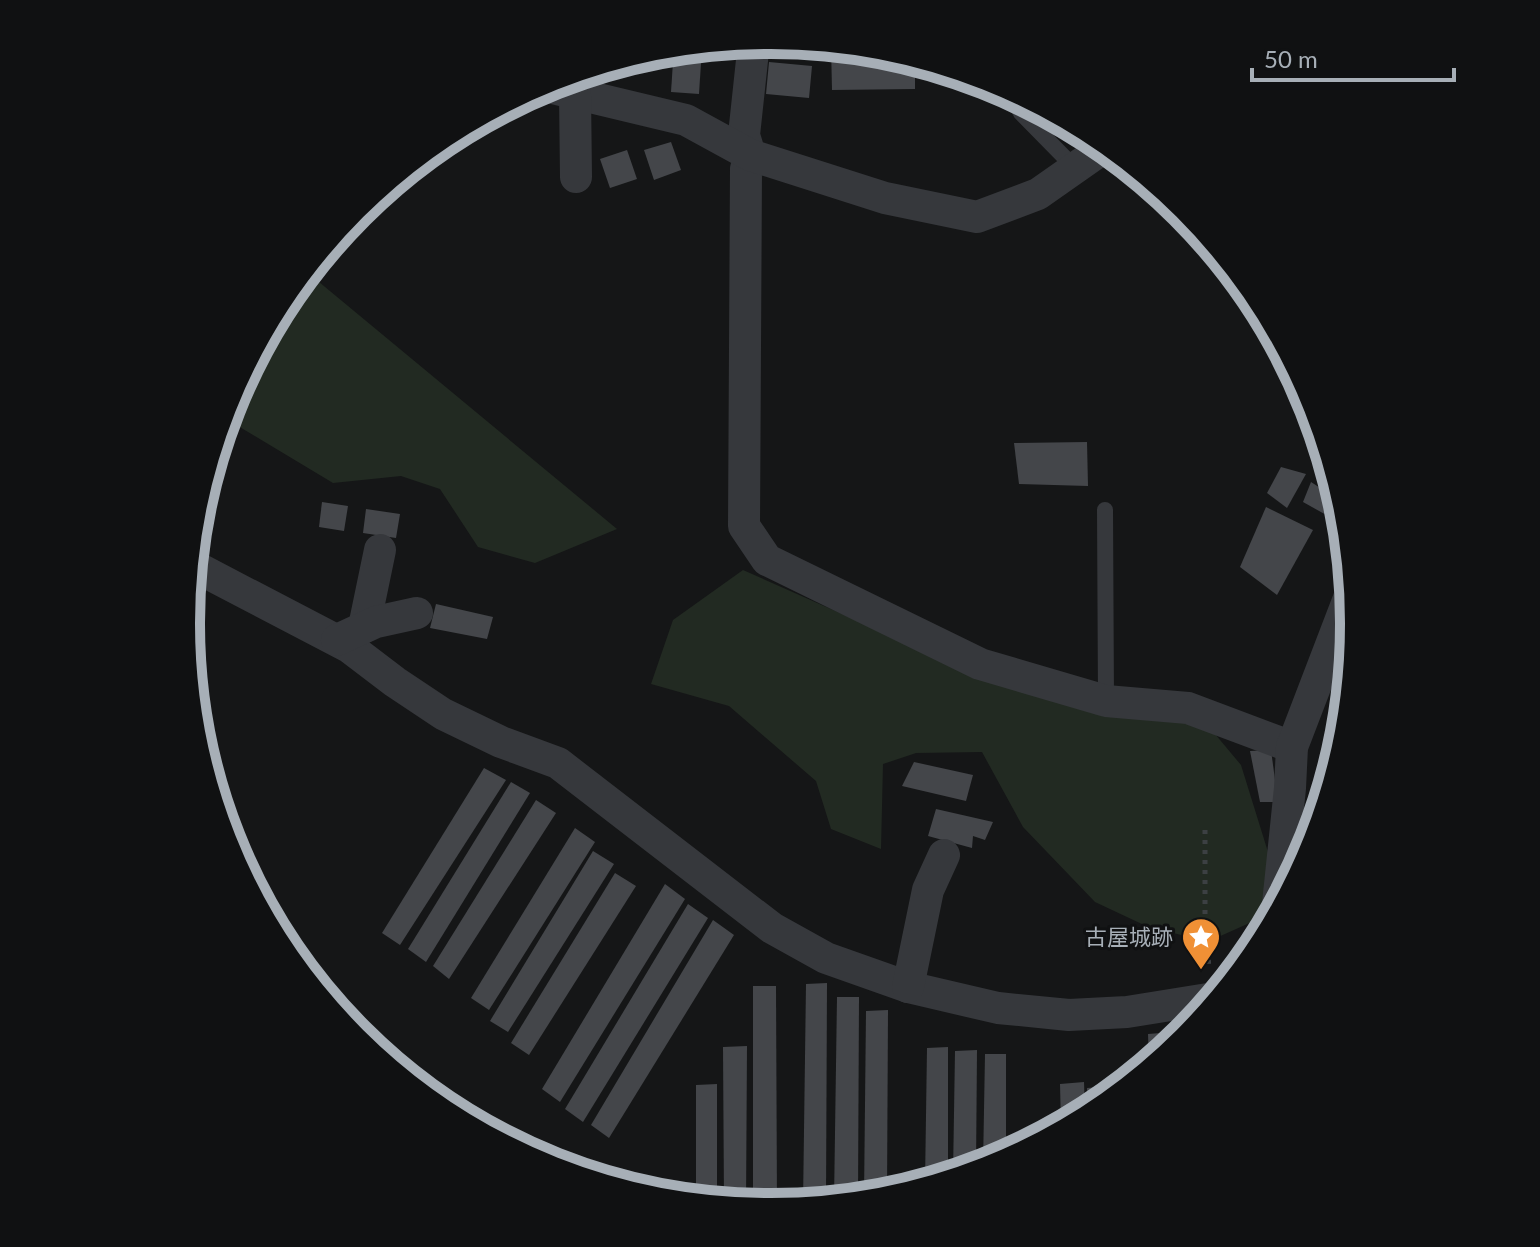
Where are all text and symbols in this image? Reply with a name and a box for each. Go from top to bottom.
scale bar [1252,32,1454,82]
text: 50 m [1264,44,1318,73]
place icon: 古屋城跡 [1180,916,1222,971]
place label: 古屋城跡 [1085,923,1173,950]

